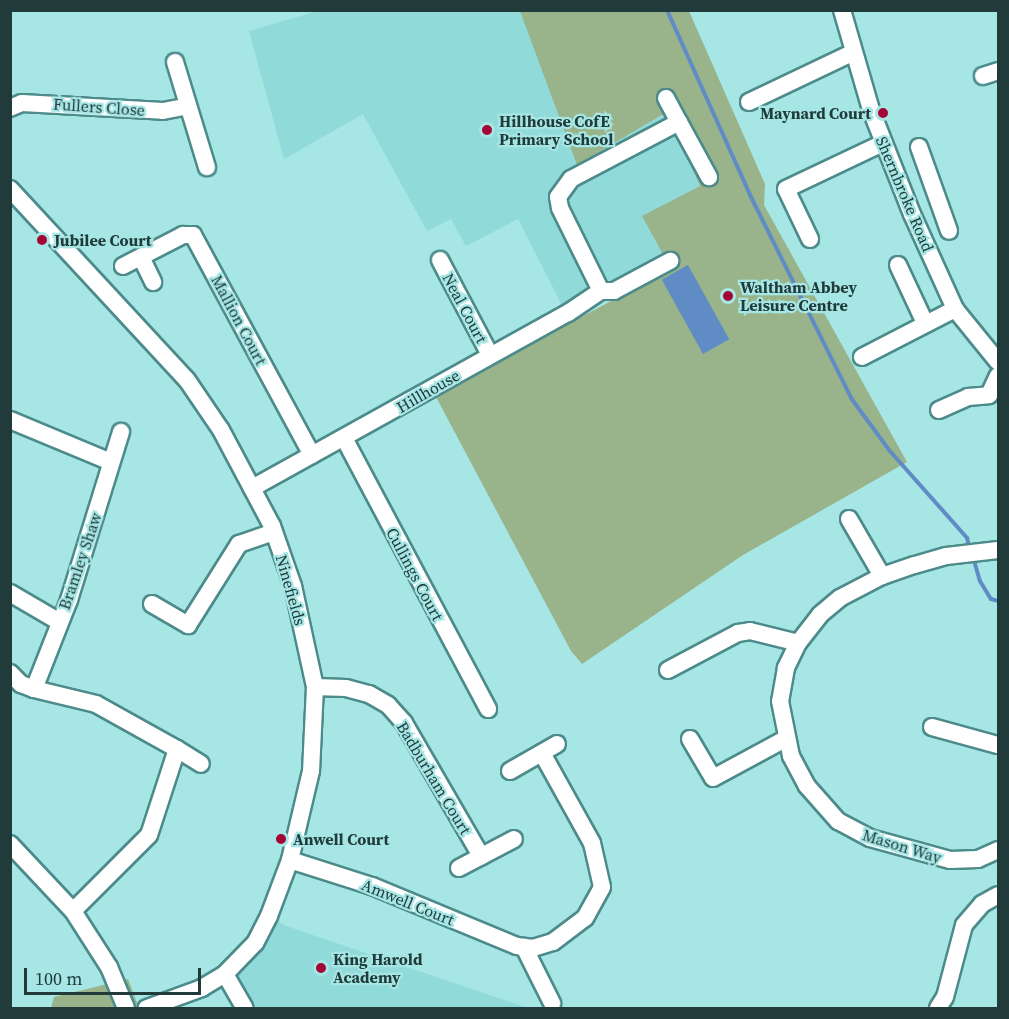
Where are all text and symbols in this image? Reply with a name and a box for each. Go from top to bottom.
street label: Fullers Close [52,94,146,120]
place label: Maynard Court [760,103,871,123]
marker: Maynard Court [876,106,890,120]
place label: Hillhouse CofE Primary School [499,111,613,149]
marker: Hillhouse CofE Primary School [480,123,494,137]
street label: Shernbroke Road [872,133,938,255]
place label: Jubilee Court [54,230,151,250]
marker: Jubilee Court [35,233,49,247]
street label: Neal Court [439,270,491,346]
street label: Mallion Court [207,272,271,368]
place label: Waltham Abbey Leisure Centre [740,277,857,315]
marker: Waltham Abbey Leisure Centre [721,289,735,303]
street label: Hillhouse [393,365,463,417]
street label: Bramley Shaw [54,510,106,612]
street label: Cullings Court [382,524,448,624]
street label: Ninefields [272,552,310,628]
street label: Badburham Court [393,718,475,838]
street label: Mason Way [860,825,944,867]
place label: Anwell Court [293,829,389,849]
marker: Anwell Court [274,832,288,846]
street label: Amwell Court [359,875,457,929]
place label: King Harold Academy [333,949,422,987]
scale bar [27,956,204,994]
marker: King Harold Academy [314,961,328,975]
text: 100 m [35,966,82,991]

